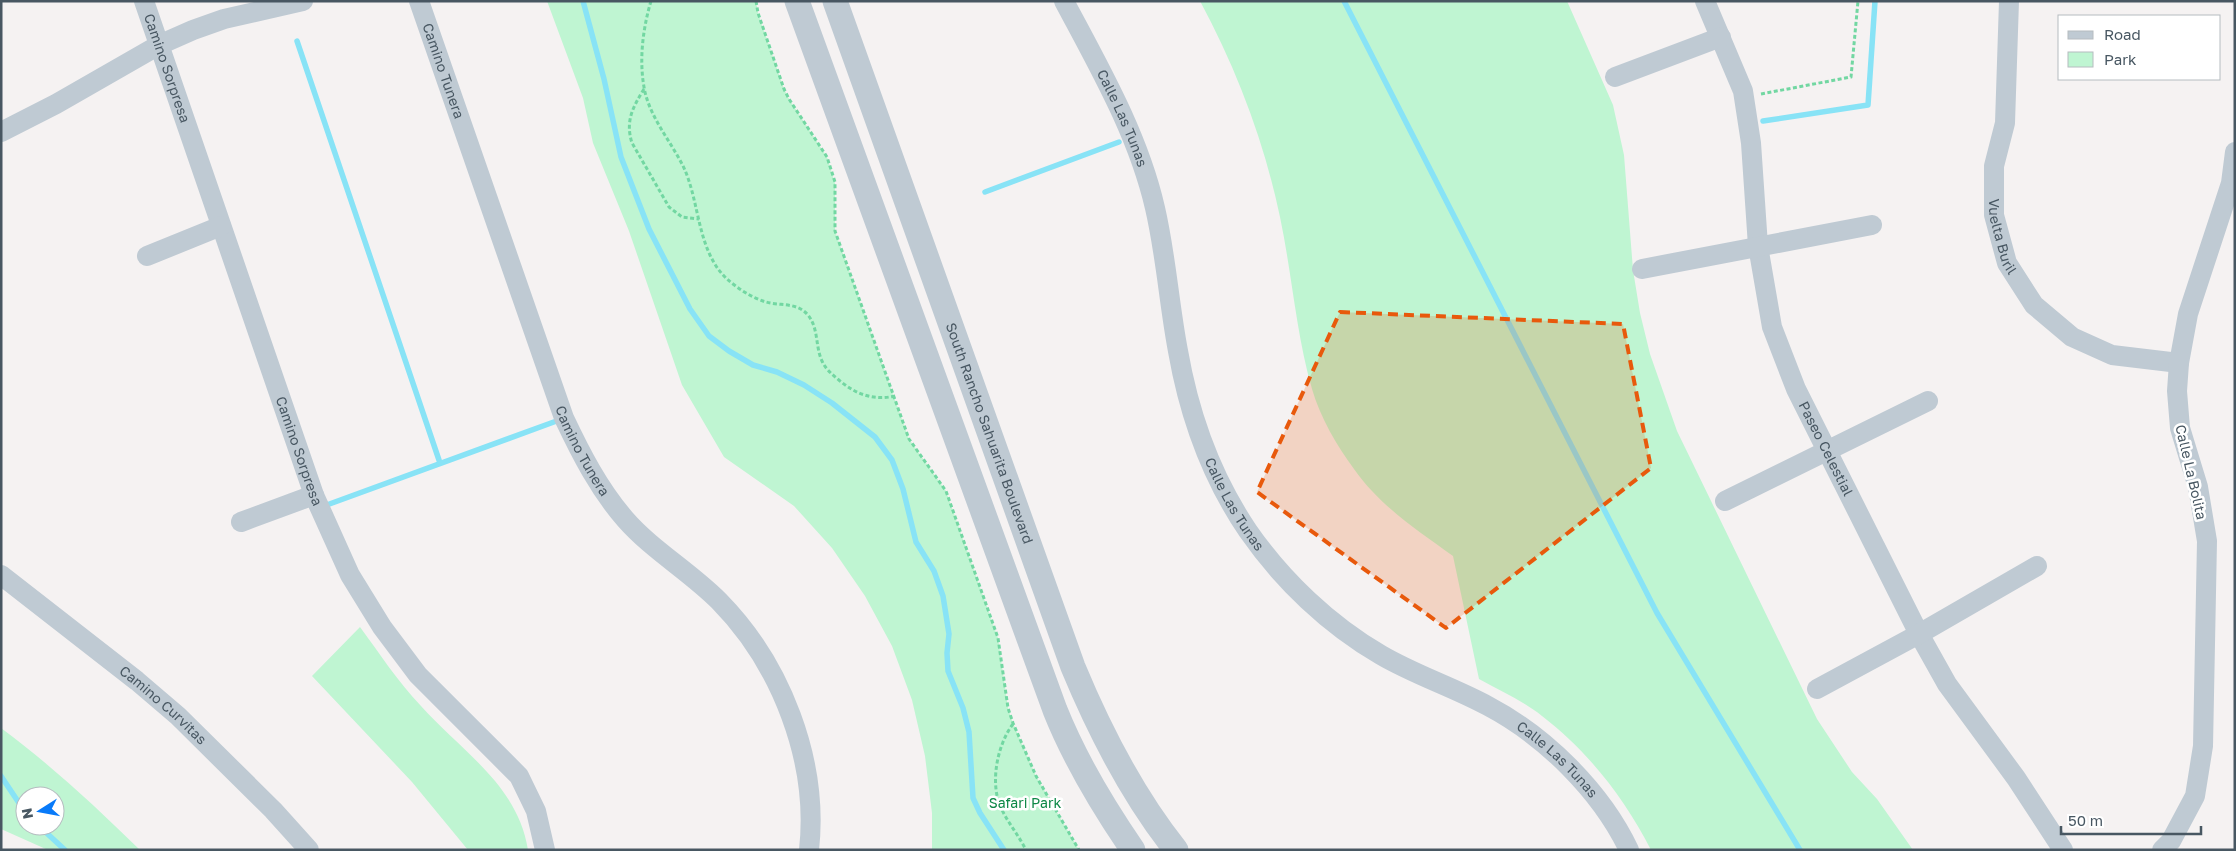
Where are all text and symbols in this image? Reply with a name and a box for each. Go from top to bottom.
street label: Camino Sorpresa [141,11,194,125]
legend [2058,15,2221,80]
street label: Camino Tunera [419,21,468,121]
text: Road [2104,25,2141,43]
text: Park [2104,50,2137,68]
street label: Calle Las Tunas [1094,66,1152,169]
street label: Vuelta Buril [1986,198,2021,277]
street label: South Rancho Sahuarita Boulevard [943,320,1037,546]
street label: Camino Sorpresa [273,394,327,508]
street label: Paseo Celestial [1796,398,1857,499]
street label: Camino Tunera [552,403,614,499]
street label: Calle La Bolita [2172,423,2211,521]
street label: Calle Las Tunas [1202,455,1268,554]
street label: Camino Curvitas [117,662,211,748]
street label: Calle Las Tunas [1514,717,1602,801]
north arrow [15,786,65,836]
park label: Safari Park [989,794,1061,811]
scale bar [2061,804,2201,836]
text: N [17,807,36,820]
text: 50 m [2068,811,2103,829]

